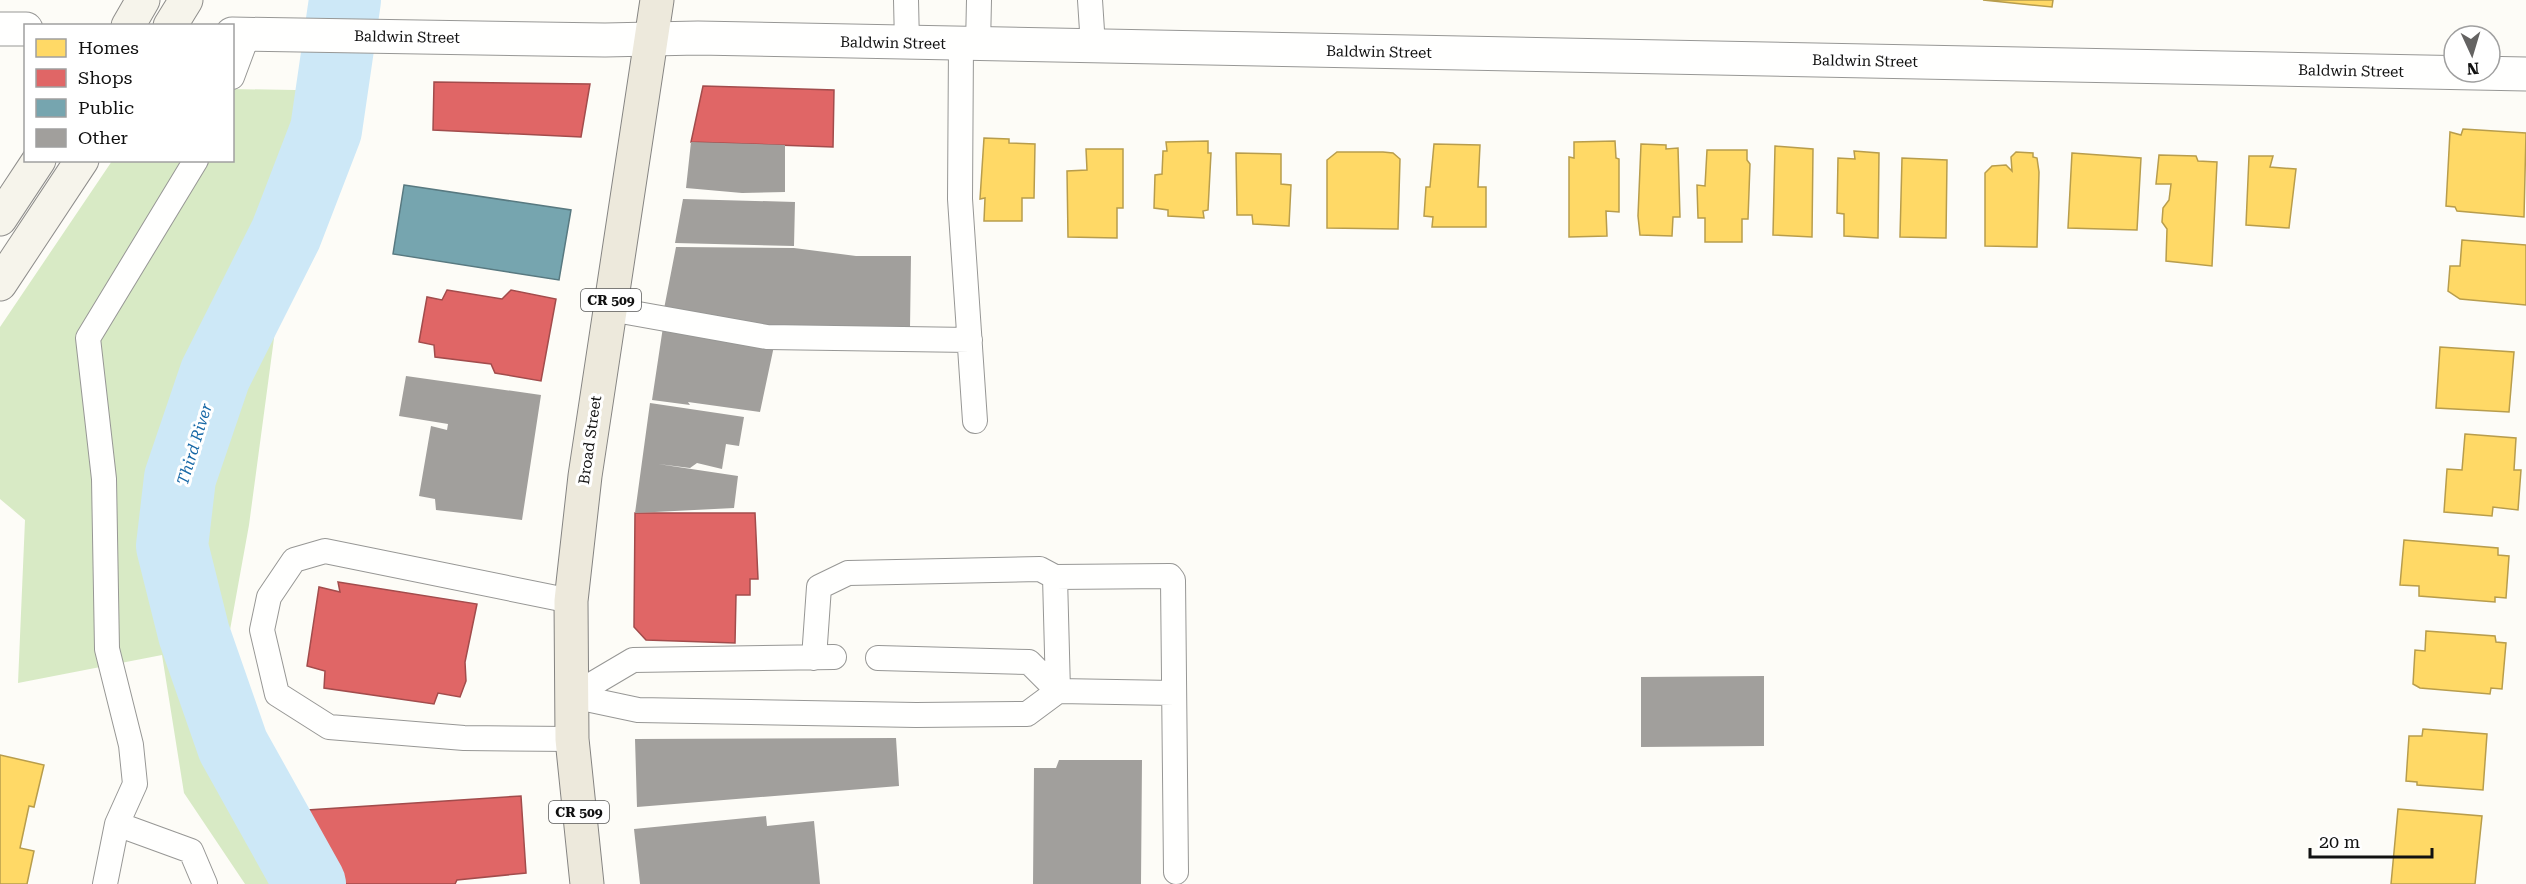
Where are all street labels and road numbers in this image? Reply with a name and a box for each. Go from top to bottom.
street label: Baldwin Street [354,27,461,47]
street label: Baldwin Street [840,33,947,53]
street label: Baldwin Street [1326,42,1433,62]
street label: Baldwin Street [1812,51,1919,71]
street label: Baldwin Street [2298,61,2405,81]
road number: CR 509 [581,289,641,311]
street label: Broad Street [575,394,605,486]
road number: CR 509 [549,801,609,823]

